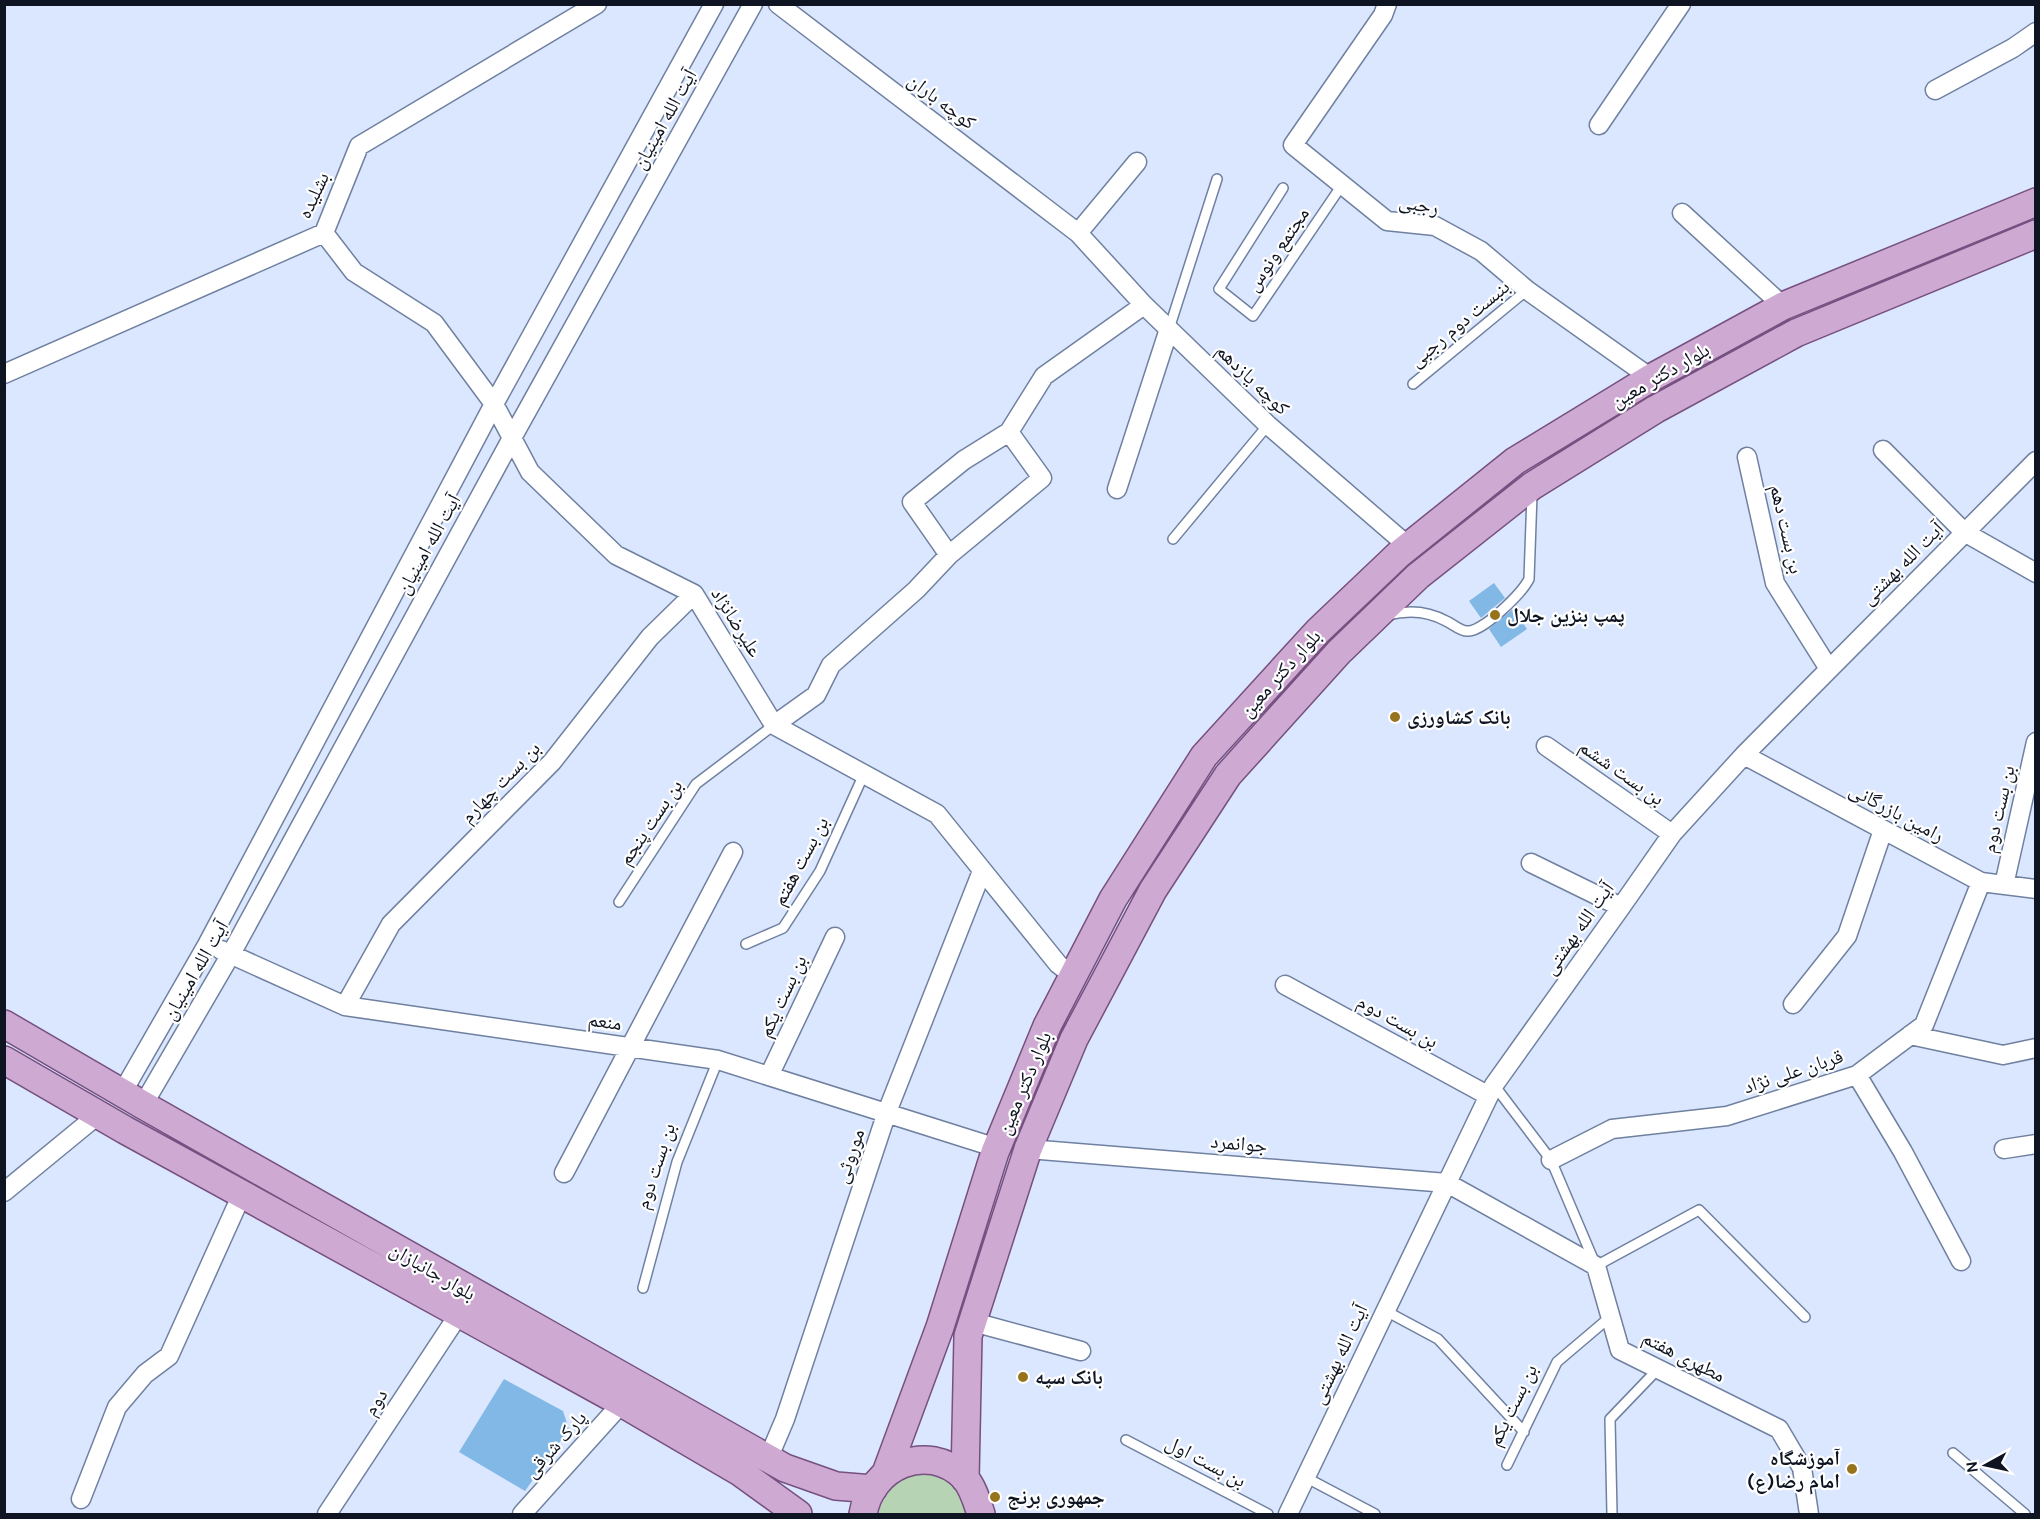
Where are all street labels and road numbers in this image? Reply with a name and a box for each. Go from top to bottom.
street label: آیت الله امینیان [627,64,702,173]
street label: کوچه باران [903,68,980,134]
street label: بشلیده [293,168,334,222]
street label: رجبی [1397,189,1441,220]
street label: مجتمع ونوس [1241,203,1315,296]
street label: بنبست دوم رجبی [1405,275,1515,373]
street label: بلوار دکتر معین [1607,338,1714,413]
street label: کوچه یازدهم [1210,339,1294,421]
street label: بن بست دهم [1763,482,1808,576]
street label: آیت الله امینیان [391,489,466,598]
street label: آیت الله بهشتی [1856,516,1949,610]
street label: علیرضانژاد [706,583,767,661]
street label: بلوار دکتر معین [1235,625,1326,722]
street label: بن بست ششم [1574,735,1669,812]
street label: بن بست چهارم [456,737,546,829]
street label: بن بست دوم [1977,763,2022,856]
street label: بن بست پنجم [613,775,689,871]
street label: رامین بازرگانی [1846,778,1948,847]
street label: بن بست هفتم [767,813,835,911]
street label: آیت الله بهشتی [1538,877,1619,979]
street label: آیت الله امینیان [158,916,234,1024]
street label: بن بست یکم [753,951,813,1042]
street label: بن بست دوم [1352,990,1442,1055]
street label: منعم [586,1008,623,1037]
street label: بلوار دکتر معین [992,1028,1057,1138]
street label: قربان علی نژاد [1740,1045,1846,1098]
street label: بن بست دوم [631,1120,682,1213]
street label: موروثی [829,1126,869,1186]
street label: جوانمرد [1210,1130,1269,1157]
street label: بلوار جانبازان [386,1238,480,1305]
street label: آیت الله بهشتی [1306,1300,1373,1408]
street label: مطهری هفتم [1637,1326,1729,1389]
street label: بن بست یکم [1483,1360,1544,1451]
street label: دوم [358,1385,394,1421]
street label: پارک شرقی [519,1406,592,1483]
street label: بن بست اول [1162,1431,1250,1492]

